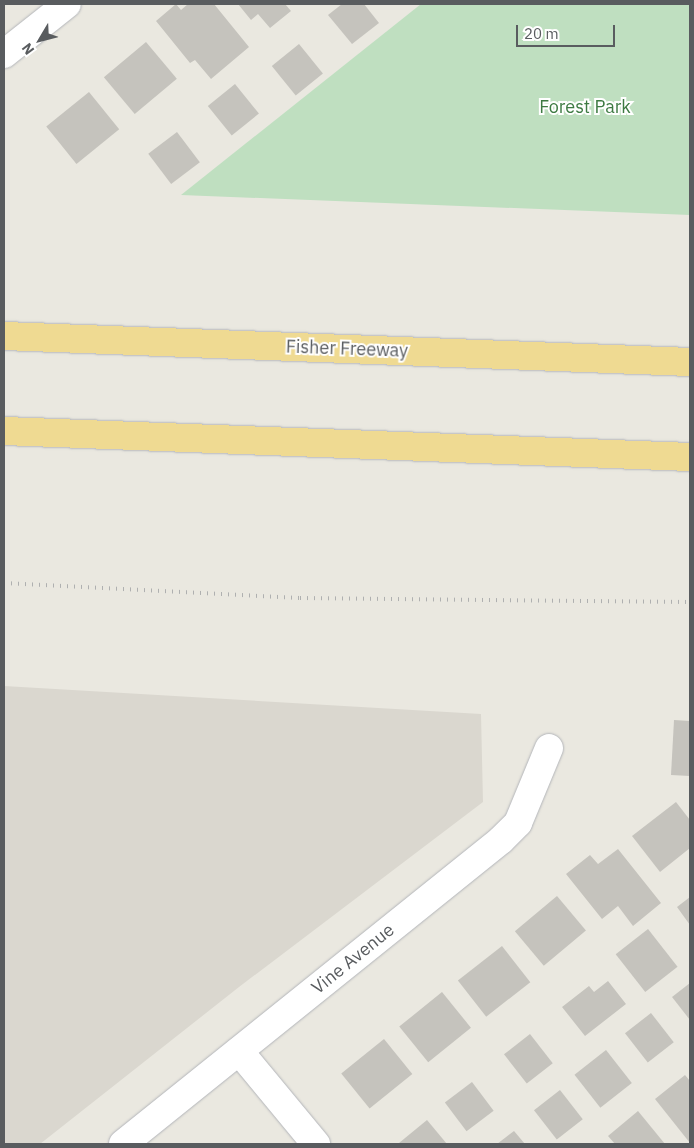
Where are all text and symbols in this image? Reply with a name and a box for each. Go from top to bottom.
north arrow [15,15,65,65]
scale bar [519,15,618,47]
text: 20 m [524,24,559,43]
text: N [18,40,38,58]
park label: Forest Park [539,96,631,118]
street label: Fisher Freeway [285,336,409,362]
street label: Vine Avenue [307,919,399,999]

